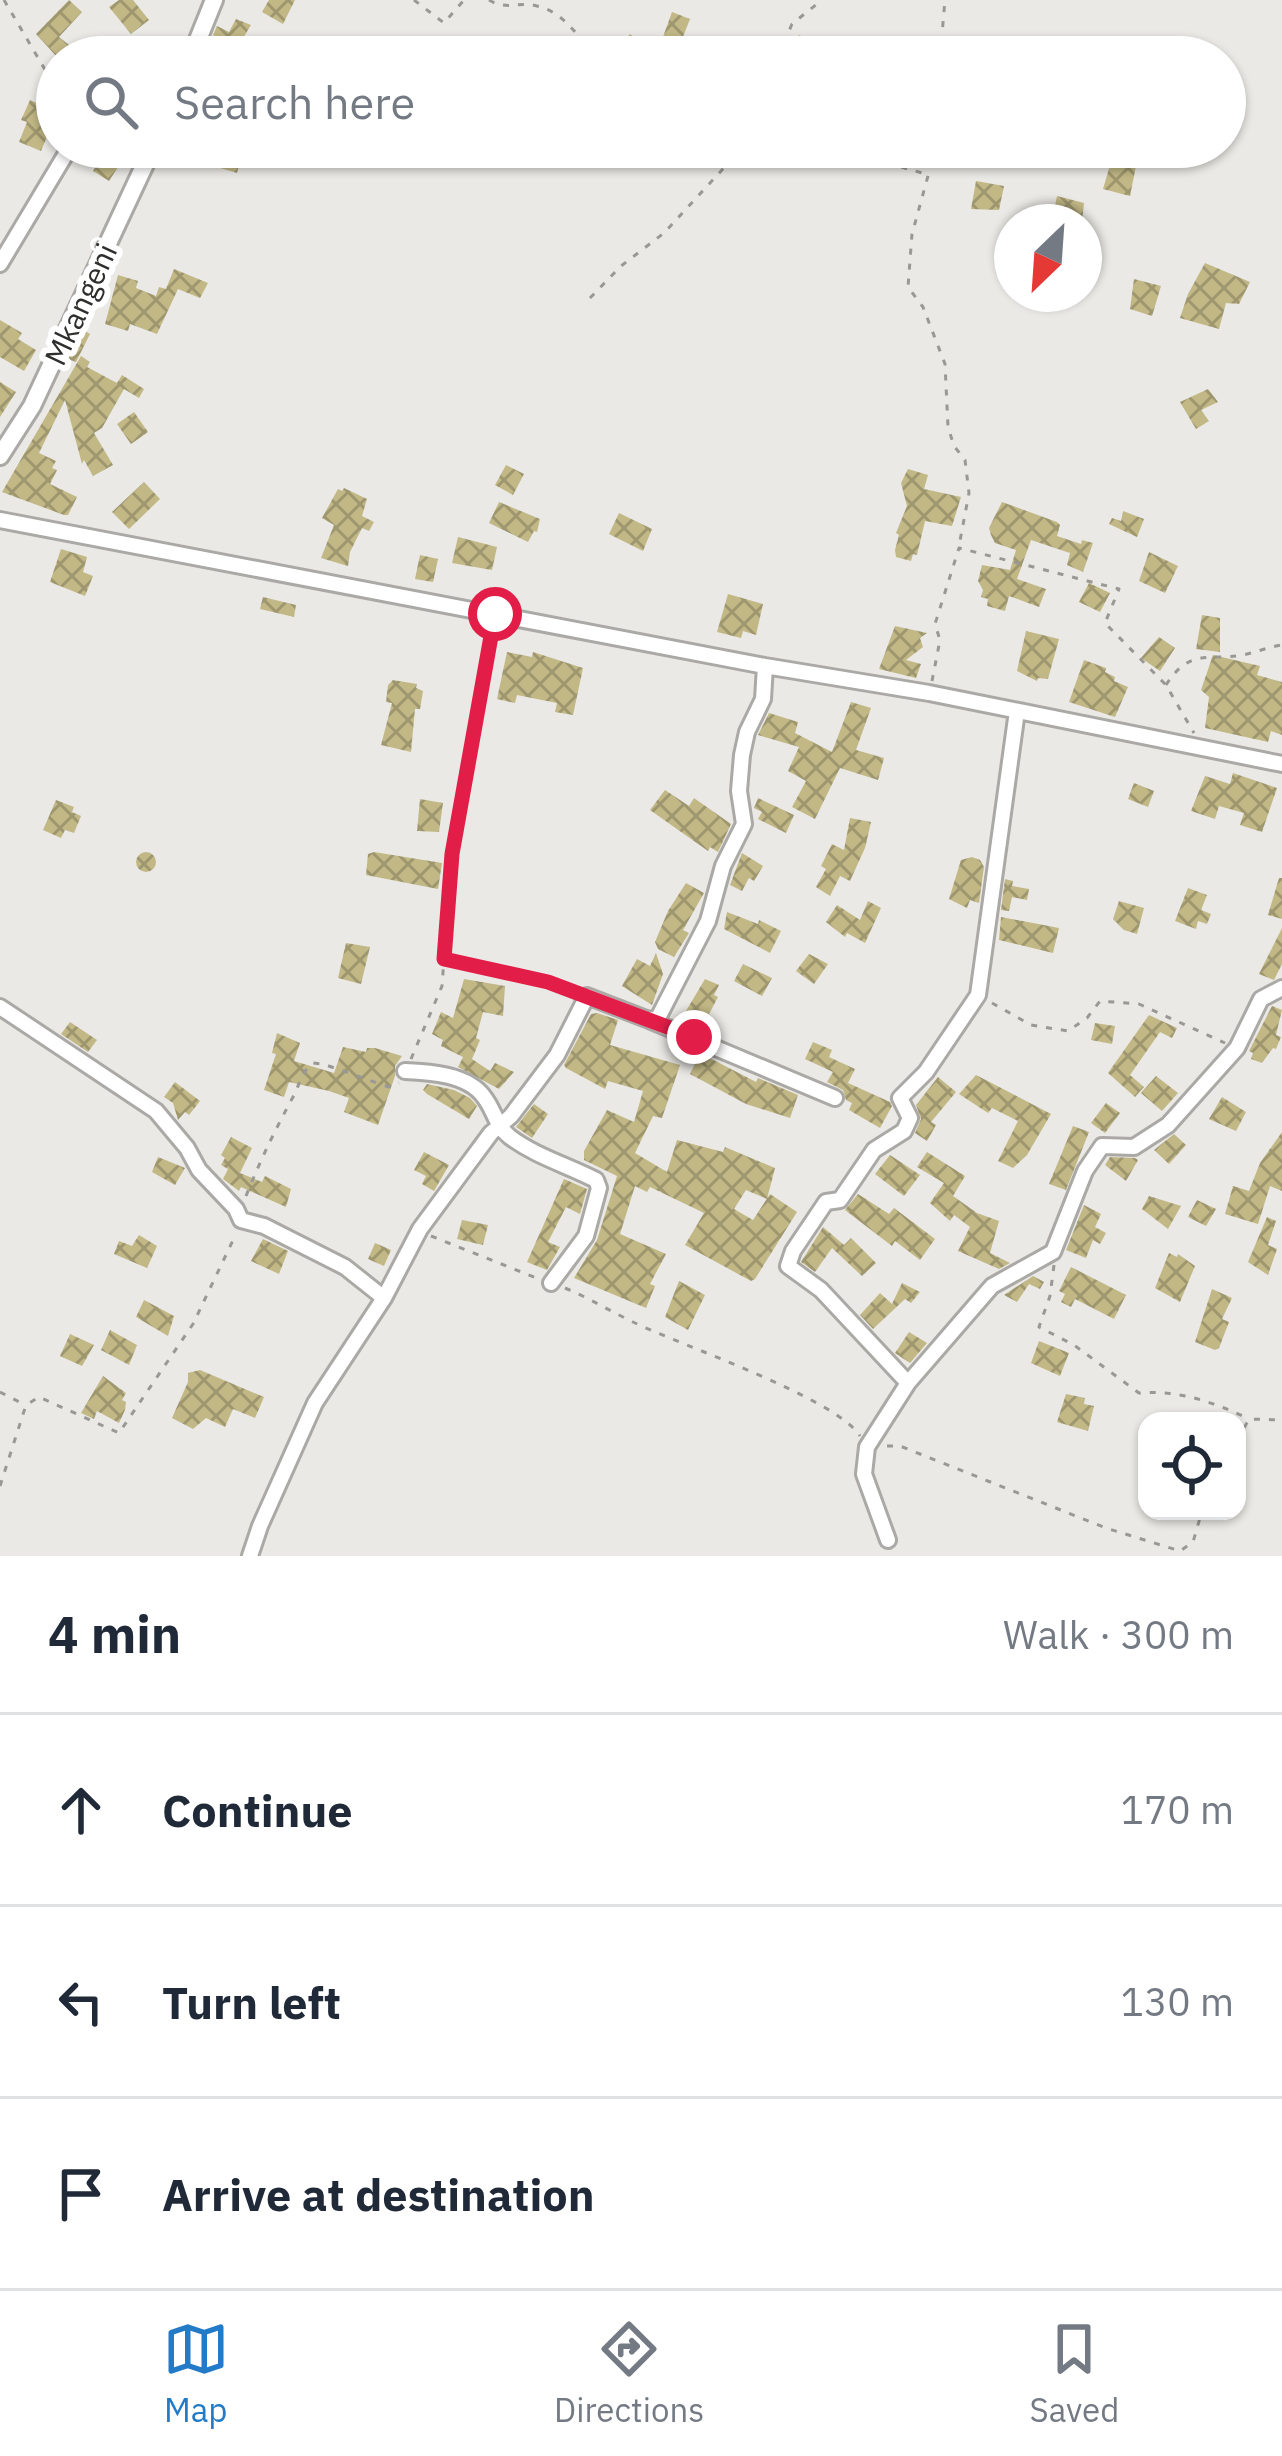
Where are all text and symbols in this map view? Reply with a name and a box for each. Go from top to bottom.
search box [36,36,1246,168]
icon: search [78,69,144,135]
text: Search here [174,73,415,131]
north arrow [994,204,1102,312]
street label: Mkangeni [35,237,125,371]
route start [468,587,522,641]
route end [667,1010,721,1064]
map controls [1138,1412,1246,1520]
button: locate [1138,1412,1246,1520]
text: 4 min [48,1601,181,1667]
text: Walk · 300 m [1003,1609,1234,1660]
icon: ahead [48,1777,114,1843]
text: Continue [162,1781,353,1839]
text: 170 m [1121,1784,1234,1835]
icon: left [48,1969,114,2035]
text: Turn left [162,1973,341,2031]
text: 130 m [1121,1976,1234,2027]
icon: arrive [48,2161,114,2227]
text: Arrive at destination [162,2165,595,2223]
tab: Map [163,2316,229,2431]
tab: Directions [554,2316,704,2431]
tab: Saved [1030,2316,1119,2431]

